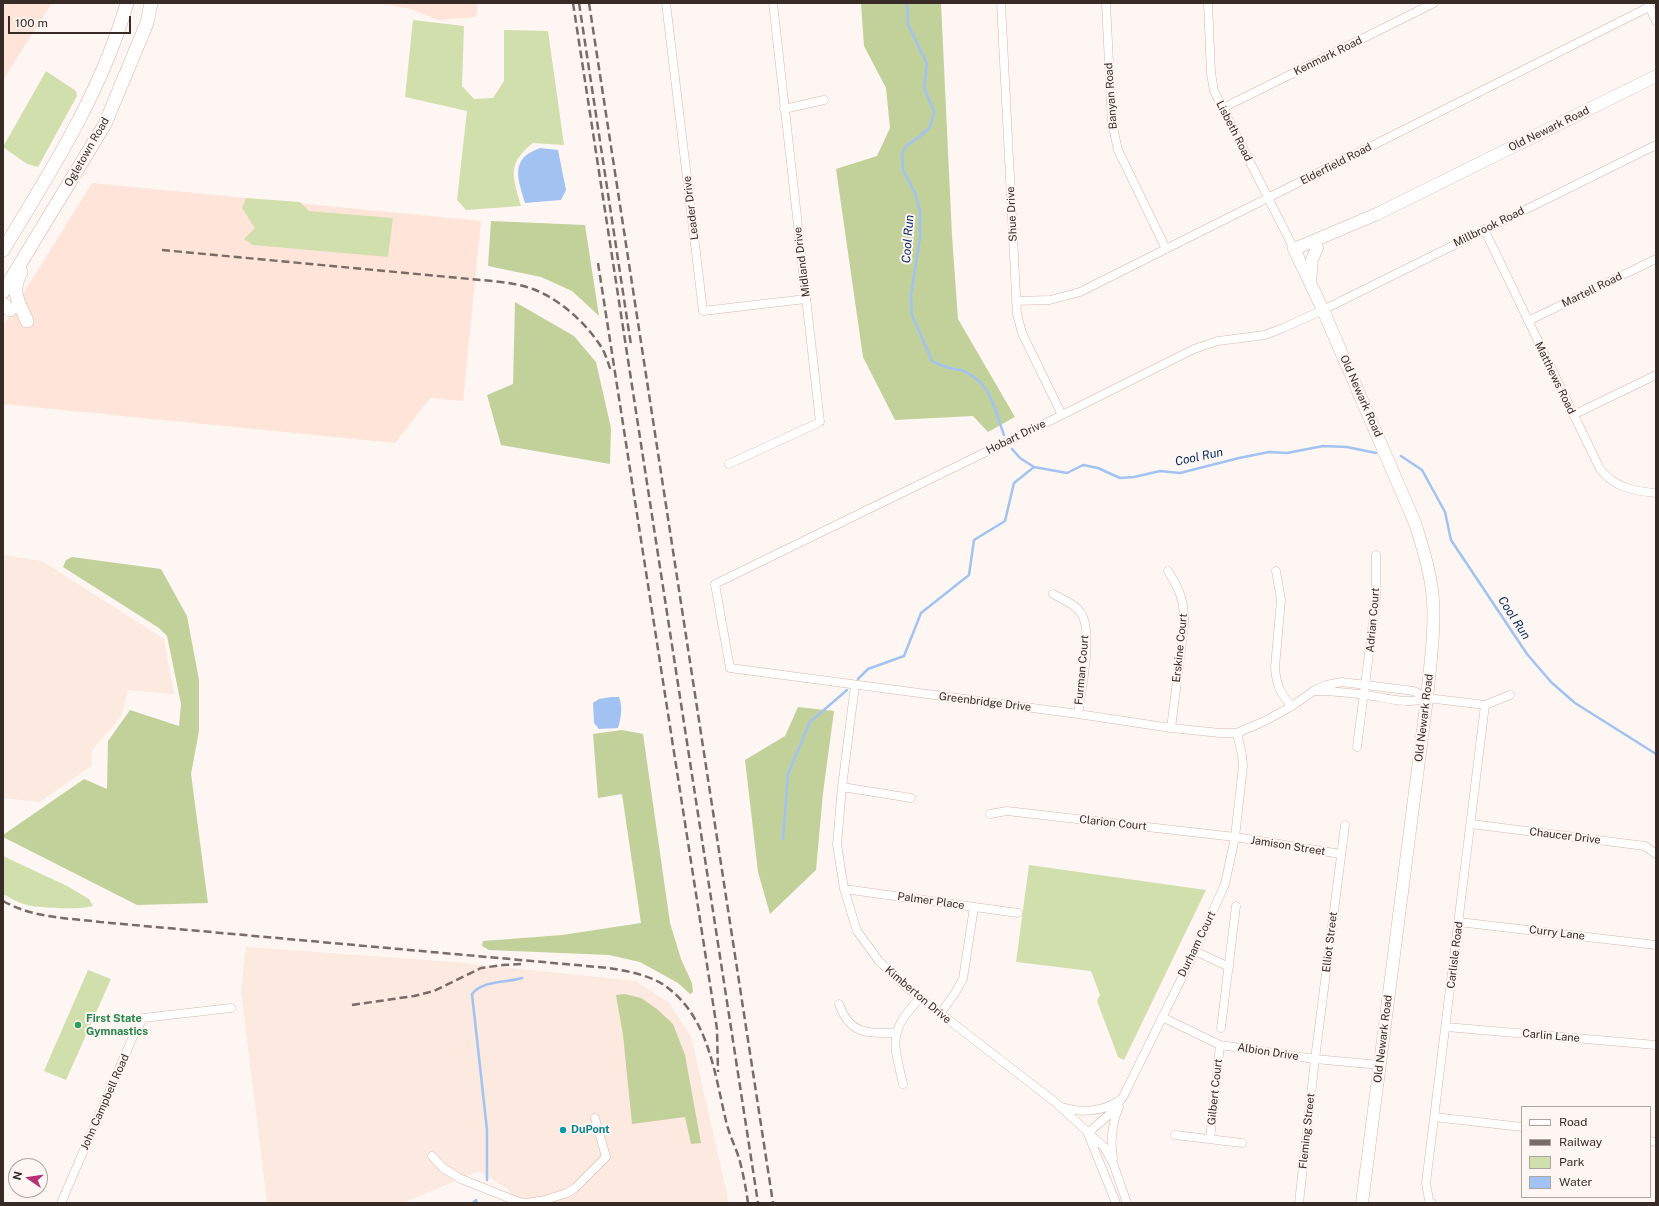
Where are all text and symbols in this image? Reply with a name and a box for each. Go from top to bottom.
scale bar [10,8,133,34]
text: 100 m [15,16,48,30]
street label: Kenmark Road [1292,34,1364,78]
street label: Banyan Road [1102,62,1120,130]
street label: Lisbeth Road [1213,98,1255,164]
street label: Old Newark Road [1506,104,1592,154]
street label: Ogletown Road [62,115,112,189]
street label: Elderfield Road [1298,140,1374,188]
street label: Leader Drive [681,175,701,241]
street label: Shue Drive [1004,186,1020,242]
street label: Millbrook Road [1451,204,1527,250]
water label: Cool Run [899,214,917,264]
street label: Midland Drive [791,226,813,298]
street label: Martell Road [1560,270,1624,310]
street label: Matthews Road [1532,340,1578,416]
street label: Old Newark Road [1337,353,1385,439]
street label: Hobart Drive [984,417,1048,457]
water label: Cool Run [1174,445,1224,469]
street label: Adrian Court [1364,587,1382,653]
water label: Cool Run [1495,594,1533,642]
street label: Erskine Court [1170,613,1190,683]
street label: Furman Court [1072,634,1092,706]
street label: Old Newark Road [1412,673,1436,763]
street label: Greenbridge Drive [938,690,1032,714]
street label: Clarion Court [1079,813,1147,833]
street label: Chaucer Drive [1529,825,1601,847]
street label: Jamison Street [1250,834,1326,858]
street label: Palmer Place [897,890,965,912]
street label: Durham Court [1175,909,1219,979]
street label: Elliot Street [1320,911,1340,973]
street label: Carlisle Road [1444,921,1466,989]
street label: Curry Lane [1528,923,1586,943]
street label: Kimberton Drive [882,963,954,1027]
street label: Old Newark Road [1371,994,1395,1084]
place label: First State Gymnastics [86,1012,148,1038]
marker: First State Gymnastics [73,1020,83,1030]
street label: Carlin Lane [1522,1027,1580,1045]
street label: Albion Drive [1236,1041,1300,1063]
street label: John Campbell Road [78,1052,132,1152]
street label: Gilbert Court [1205,1058,1225,1126]
street label: Fleming Street [1296,1092,1318,1170]
legend [1521,1106,1651,1198]
text: Road [1559,1115,1587,1129]
place label: DuPont [571,1123,610,1137]
marker: DuPont [558,1125,568,1135]
text: Railway [1559,1135,1602,1149]
text: Park [1559,1155,1585,1169]
north arrow [8,1158,48,1198]
text: N [10,1170,24,1181]
text: Water [1559,1175,1592,1189]

